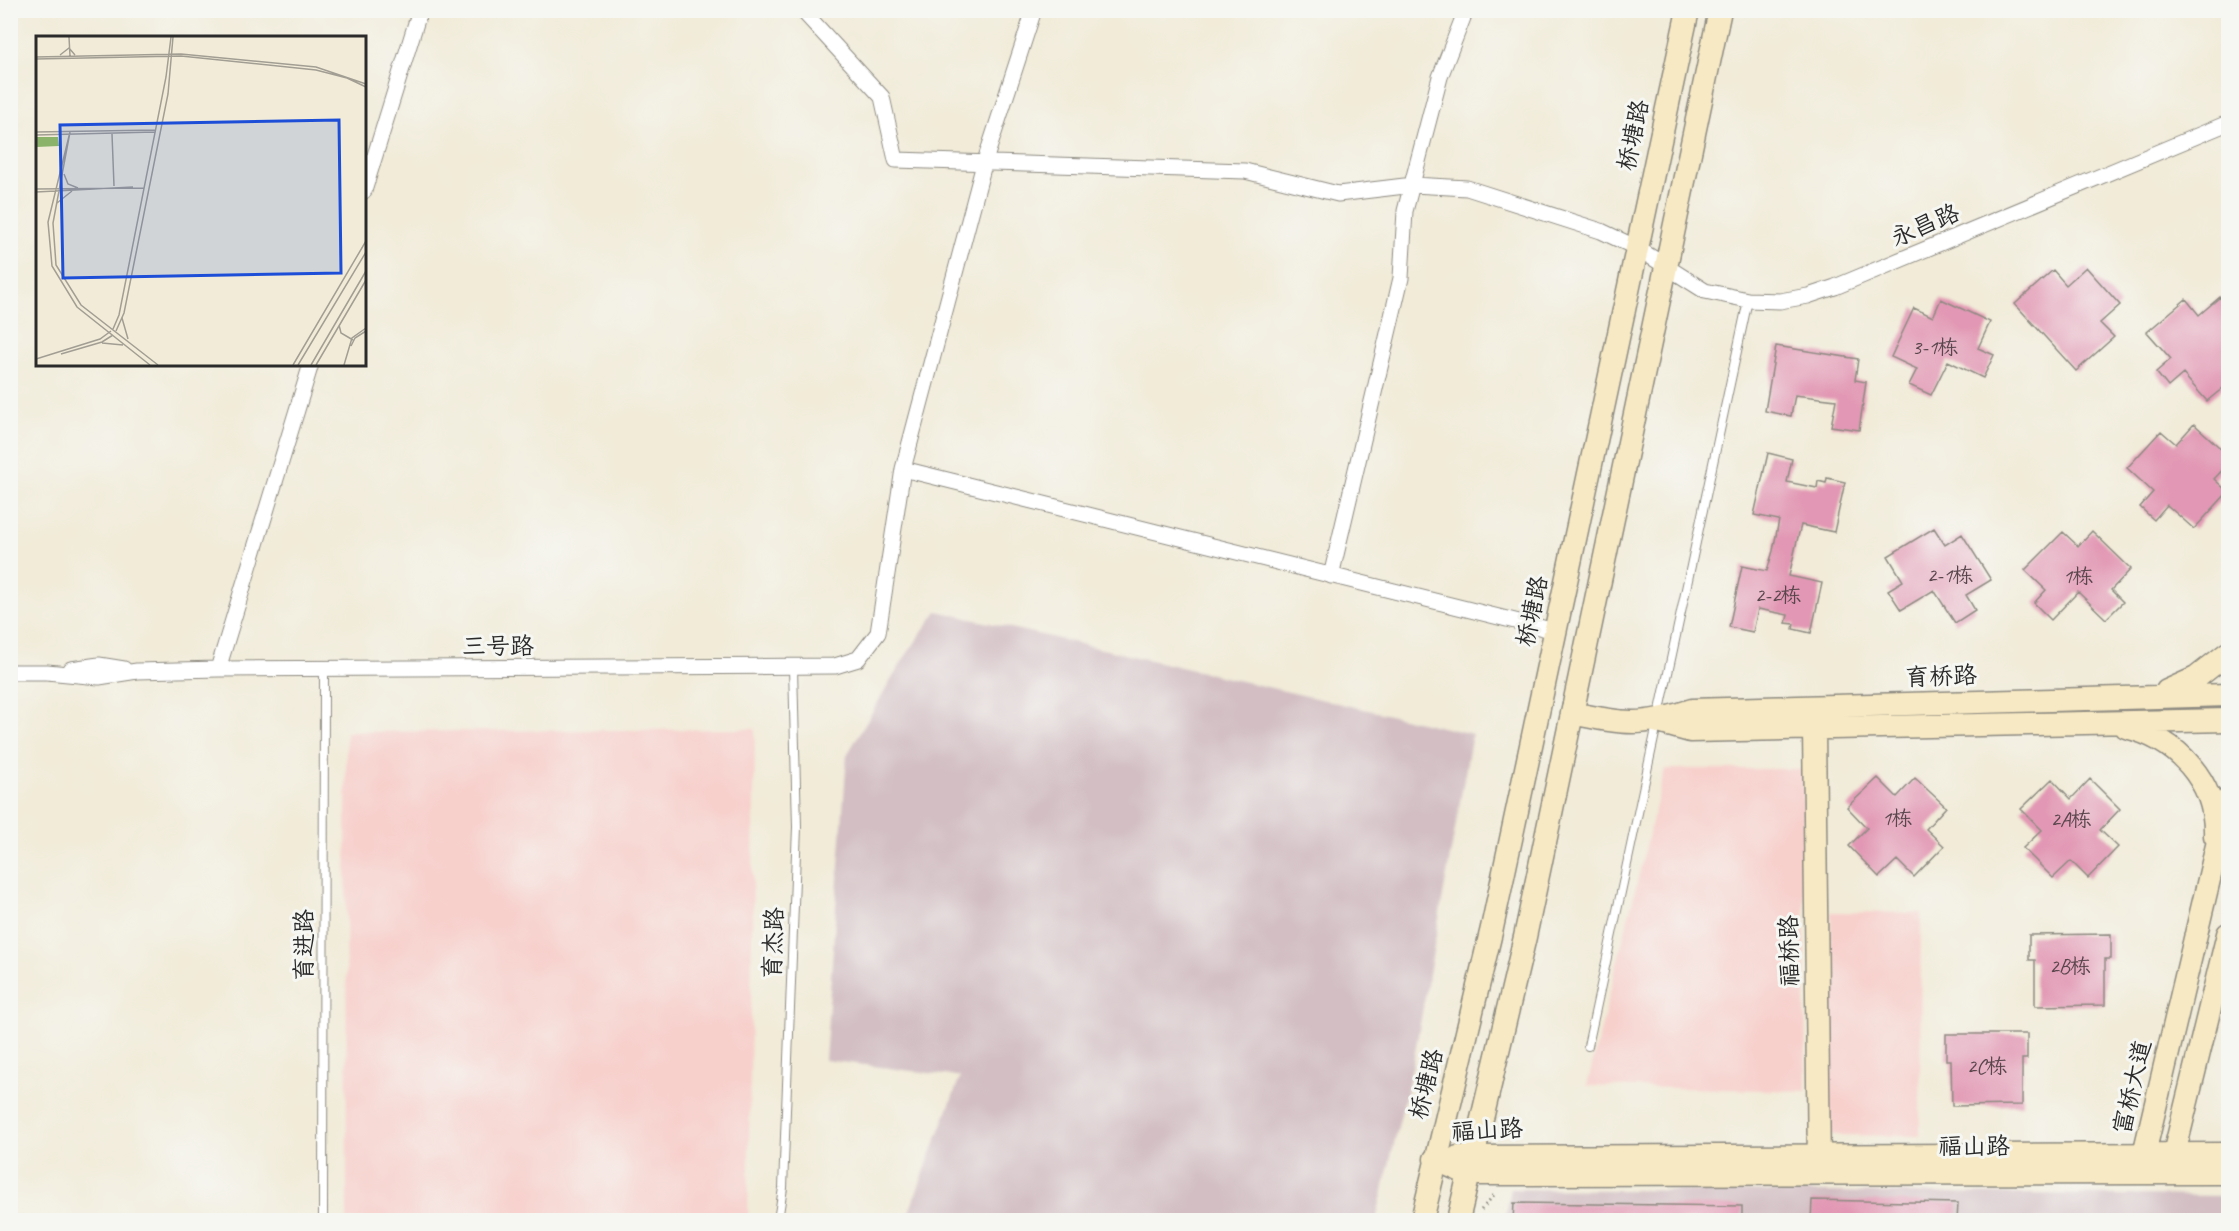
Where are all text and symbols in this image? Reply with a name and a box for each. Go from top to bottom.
inset map [36,36,366,366]
street label: 桥塘路 [1611,97,1655,173]
street label: 永昌路 [1886,197,1964,253]
house number: 3-1栋 [1912,334,1958,360]
house number: 2-1栋 [1927,562,1973,588]
house number: 1栋 [2063,563,2093,589]
street label: 桥塘路 [1510,573,1554,649]
house number: 2-2栋 [1755,582,1801,608]
street label: 三号路 [462,631,534,661]
street label: 育桥路 [1904,660,1978,692]
house number: 1栋 [1882,805,1912,831]
house number: 2A栋 [2051,806,2092,832]
street label: 育杰路 [757,906,789,980]
street label: 育进路 [289,909,319,981]
street label: 福桥路 [1773,915,1805,987]
house number: 2B栋 [2049,953,2091,979]
street label: 富桥大道 [2107,1037,2157,1137]
street label: 桥塘路 [1403,1045,1449,1123]
house number: 2C栋 [1967,1053,2007,1079]
street label: 福山路 [1450,1113,1524,1147]
street label: 福山路 [1938,1131,2010,1161]

